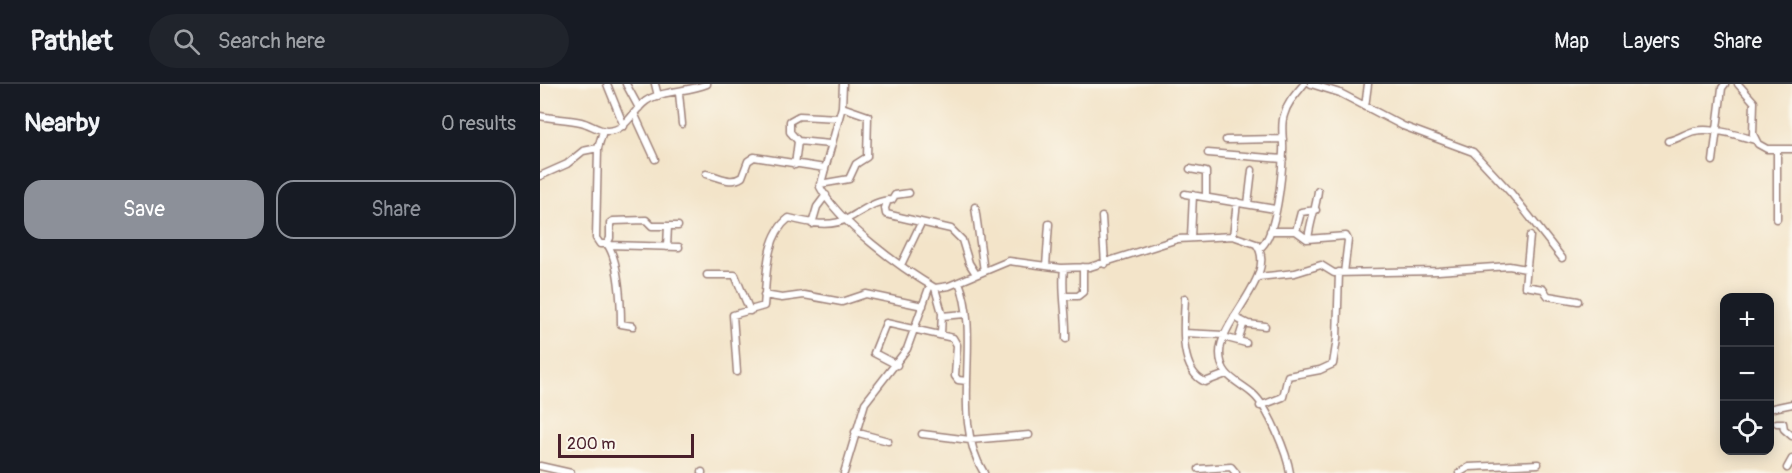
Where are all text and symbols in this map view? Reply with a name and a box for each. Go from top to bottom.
search box [149,14,569,68]
text: Pathlet [30,24,113,59]
icon: search [170,25,203,58]
text: Search here [218,27,325,55]
text: Map [1554,28,1589,55]
text: Layers [1622,28,1680,55]
text: Share [1713,28,1762,55]
text: Nearby [24,107,100,139]
text: 0 results [441,111,516,136]
button: Save [24,180,264,239]
button: Share [276,180,516,239]
map controls [1720,293,1774,455]
button: + [1720,293,1774,347]
button: − [1720,347,1774,401]
button: locate [1720,401,1774,455]
scale bar [558,431,694,458]
text: 200 m [567,434,615,454]

